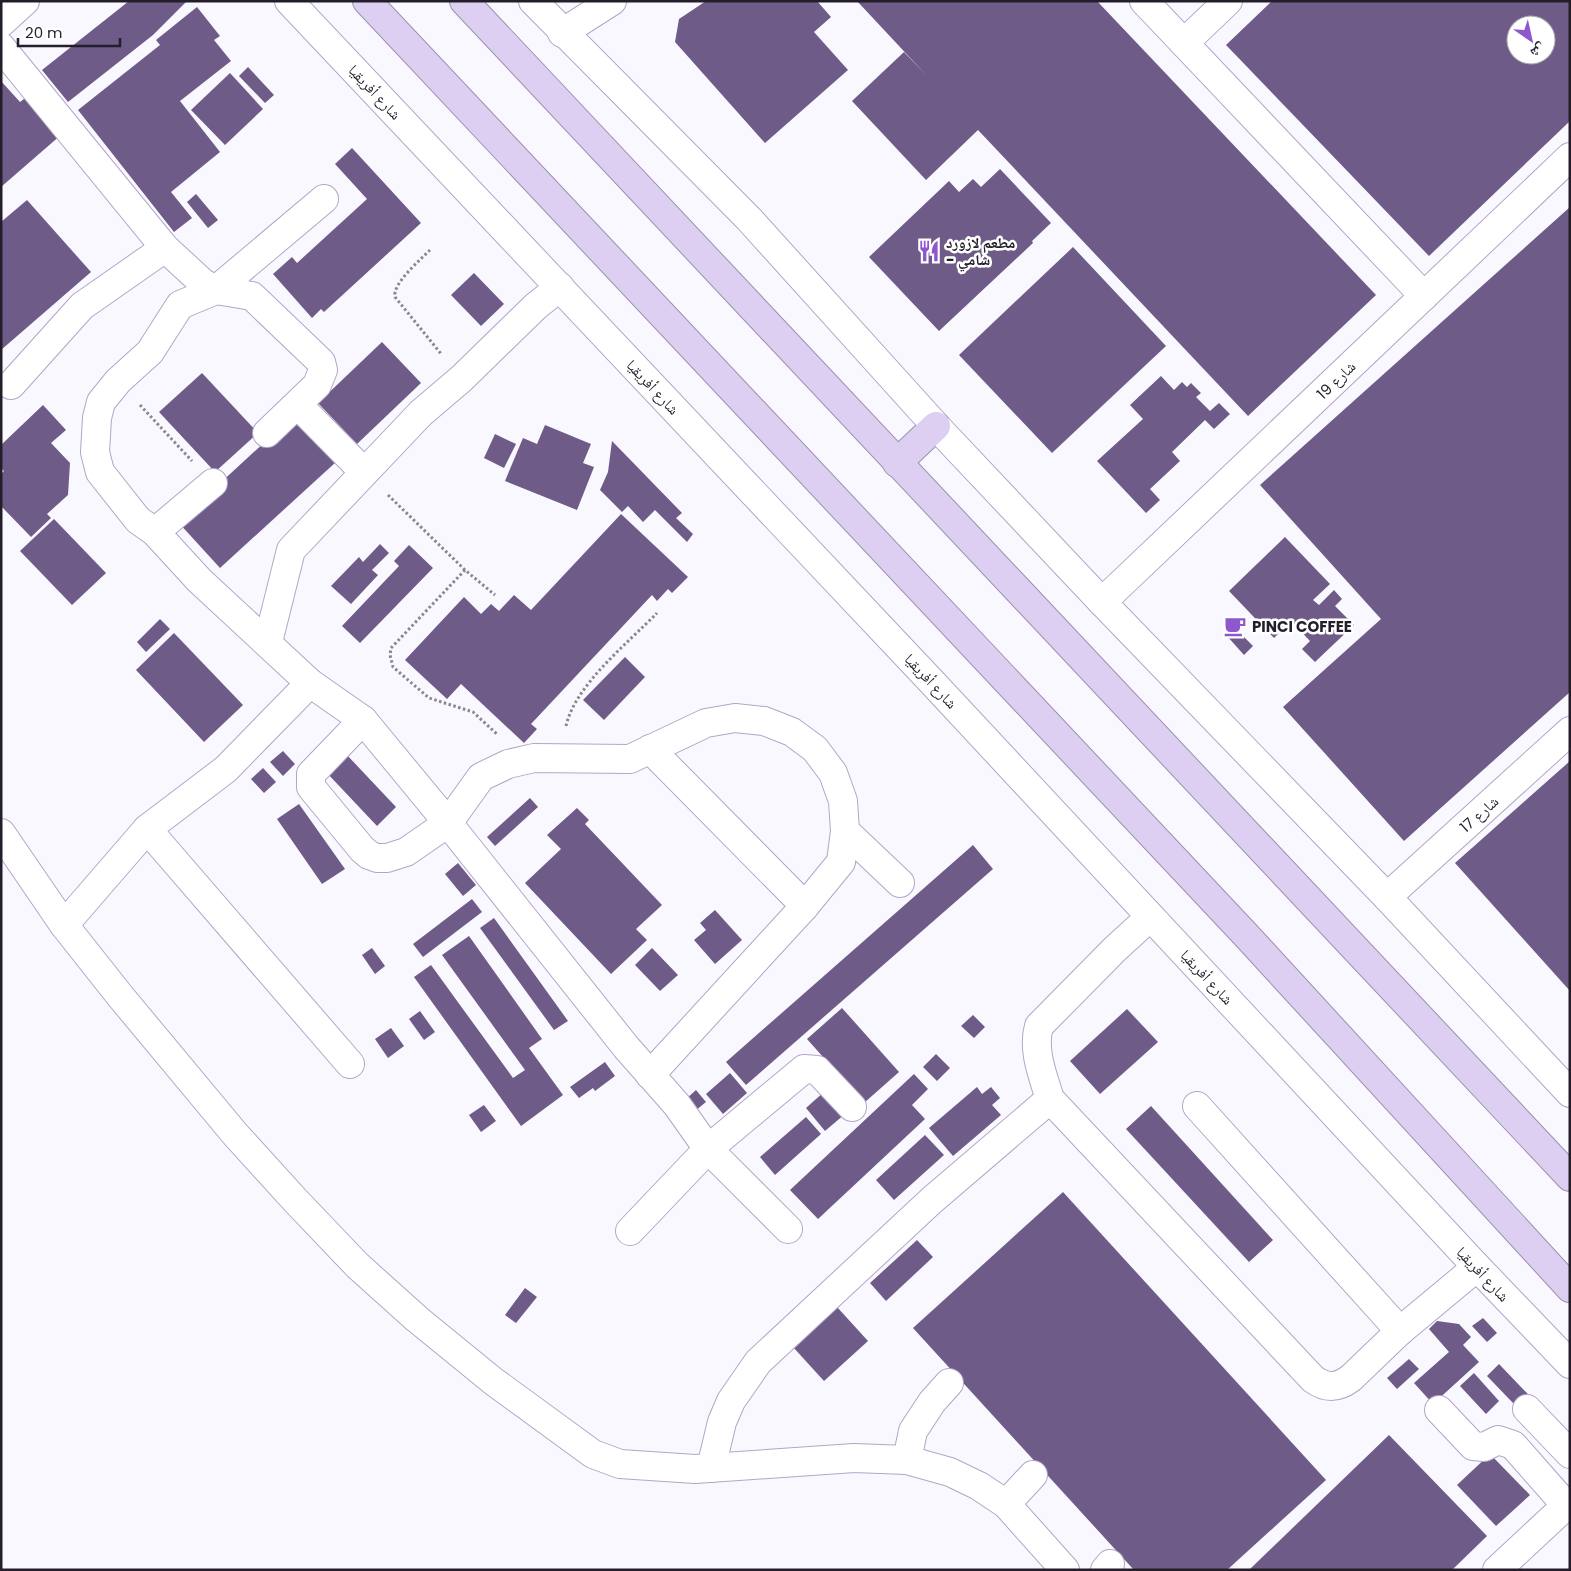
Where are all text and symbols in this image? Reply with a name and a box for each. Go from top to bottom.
scale bar [18,15,120,47]
north arrow [1506,15,1556,65]
text: 20 m [25,22,63,43]
text: ش [1526,38,1550,63]
street label: شارع أفريقيا [344,60,406,124]
place label: مطعم لازورد - شامي [946,232,1015,271]
restaurant icon: مطعم لازورد - شامي [916,238,942,264]
street label: شارع أفريقيا [622,355,684,419]
street label: شارع 19 [1312,356,1360,404]
cafe icon: PINCI COFFEE [1222,613,1248,639]
place label: PINCI COFFEE [1252,616,1352,637]
street label: شارع أفريقيا [900,649,962,713]
street label: شارع 17 [1455,791,1503,837]
street label: شارع أفريقيا [1176,945,1238,1009]
street label: شارع أفريقيا [1452,1242,1514,1306]

